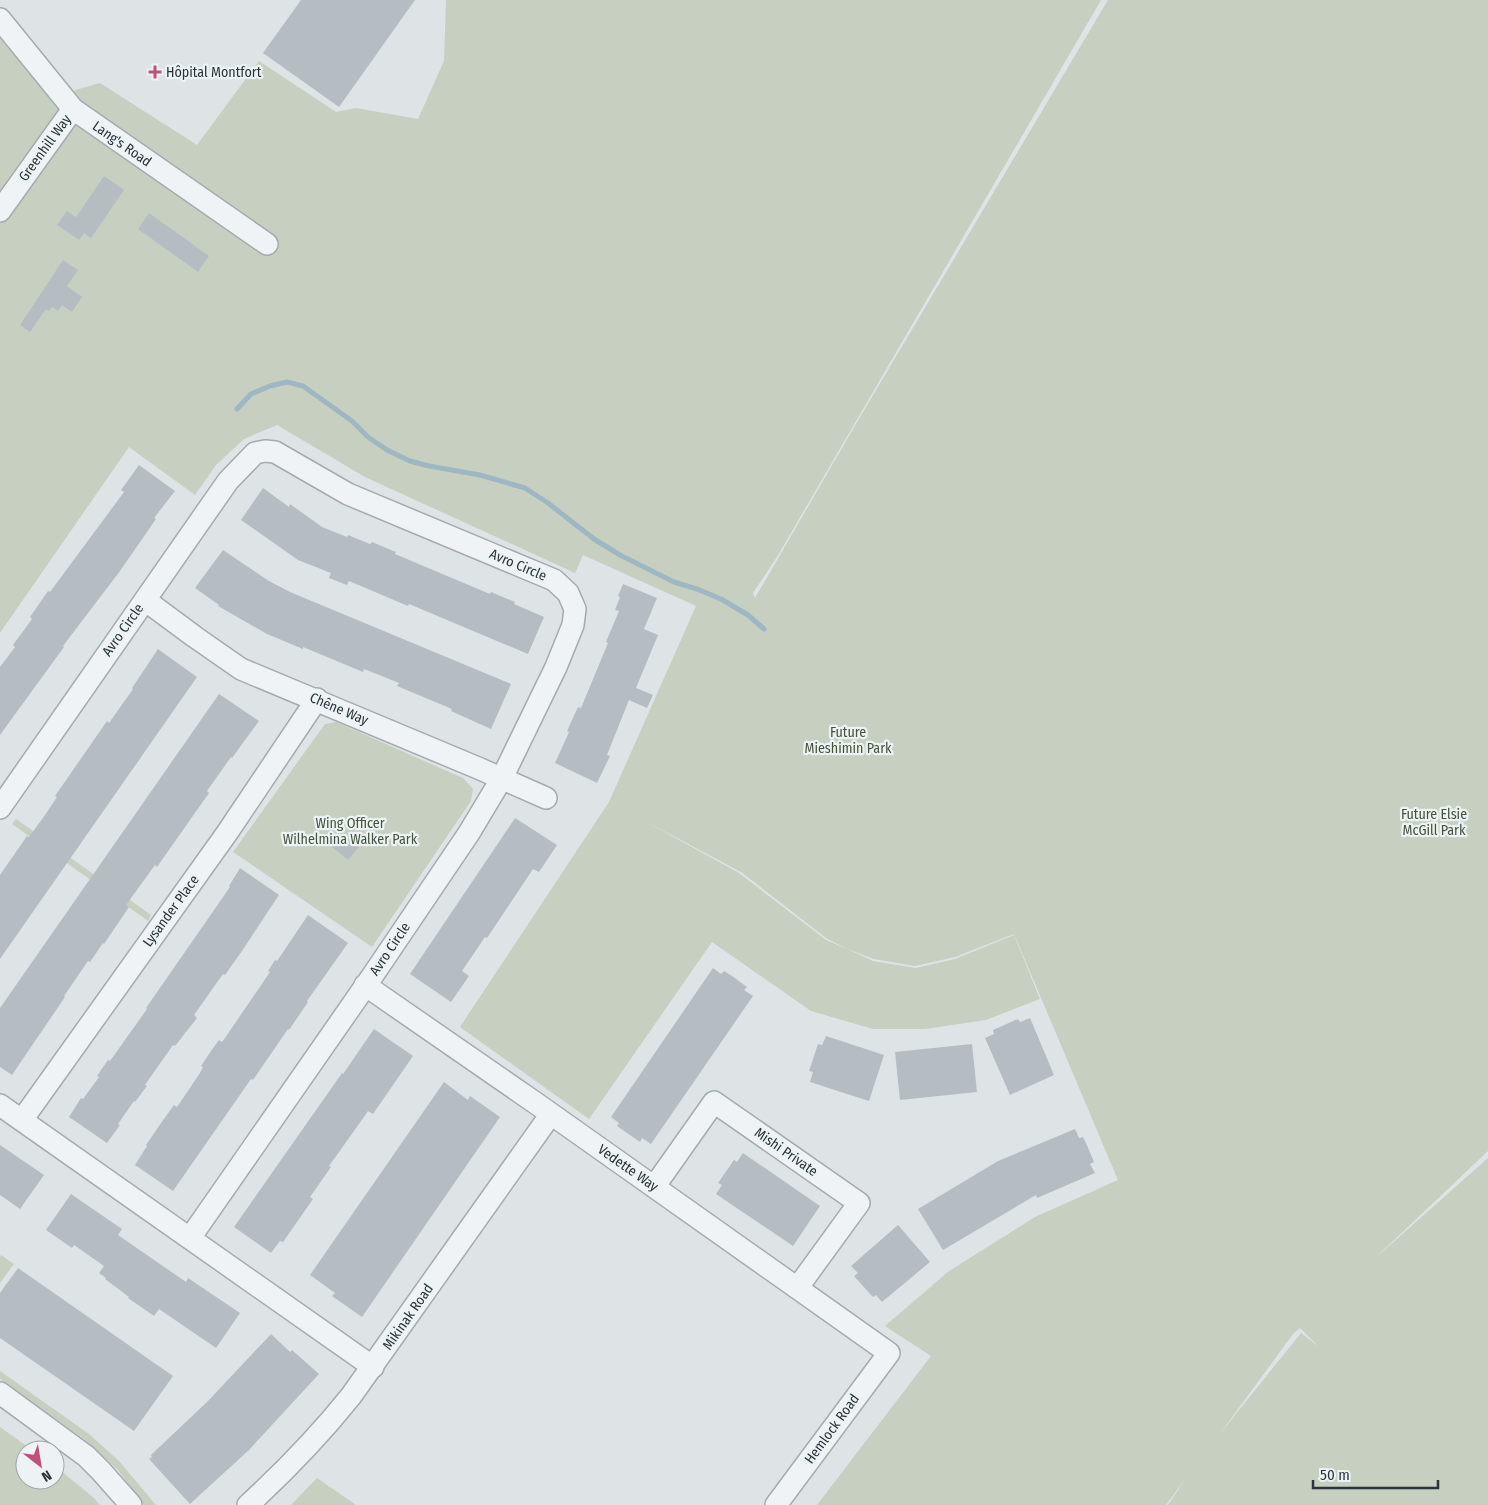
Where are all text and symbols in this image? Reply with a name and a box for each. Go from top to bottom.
place label: Hôpital Montfort [166,64,262,81]
marker: Hôpital Montfort [148,65,162,79]
street label: Greenhill Way [15,111,75,185]
street label: Lang's Road [89,118,155,170]
street label: Avro Circle [487,545,549,585]
street label: Avro Circle [99,600,147,660]
street label: Chêne Way [307,689,371,729]
park label: Future Mieshimin Park [804,724,892,757]
park label: Future Elsie McGill Park [1401,806,1467,839]
park label: Wing Officer Wilhelmina Walker Park [283,815,418,848]
street label: Lysander Place [139,872,203,950]
street label: Avro Circle [366,919,414,979]
street label: Mishi Private [751,1124,821,1180]
street label: Vedette Way [594,1141,662,1196]
street label: Mikinak Road [379,1281,437,1353]
street label: Hemlock Road [801,1391,863,1467]
north arrow [15,1440,65,1490]
scale bar [1313,1458,1438,1490]
text: N [38,1466,54,1485]
text: 50 m [1320,1466,1350,1484]

